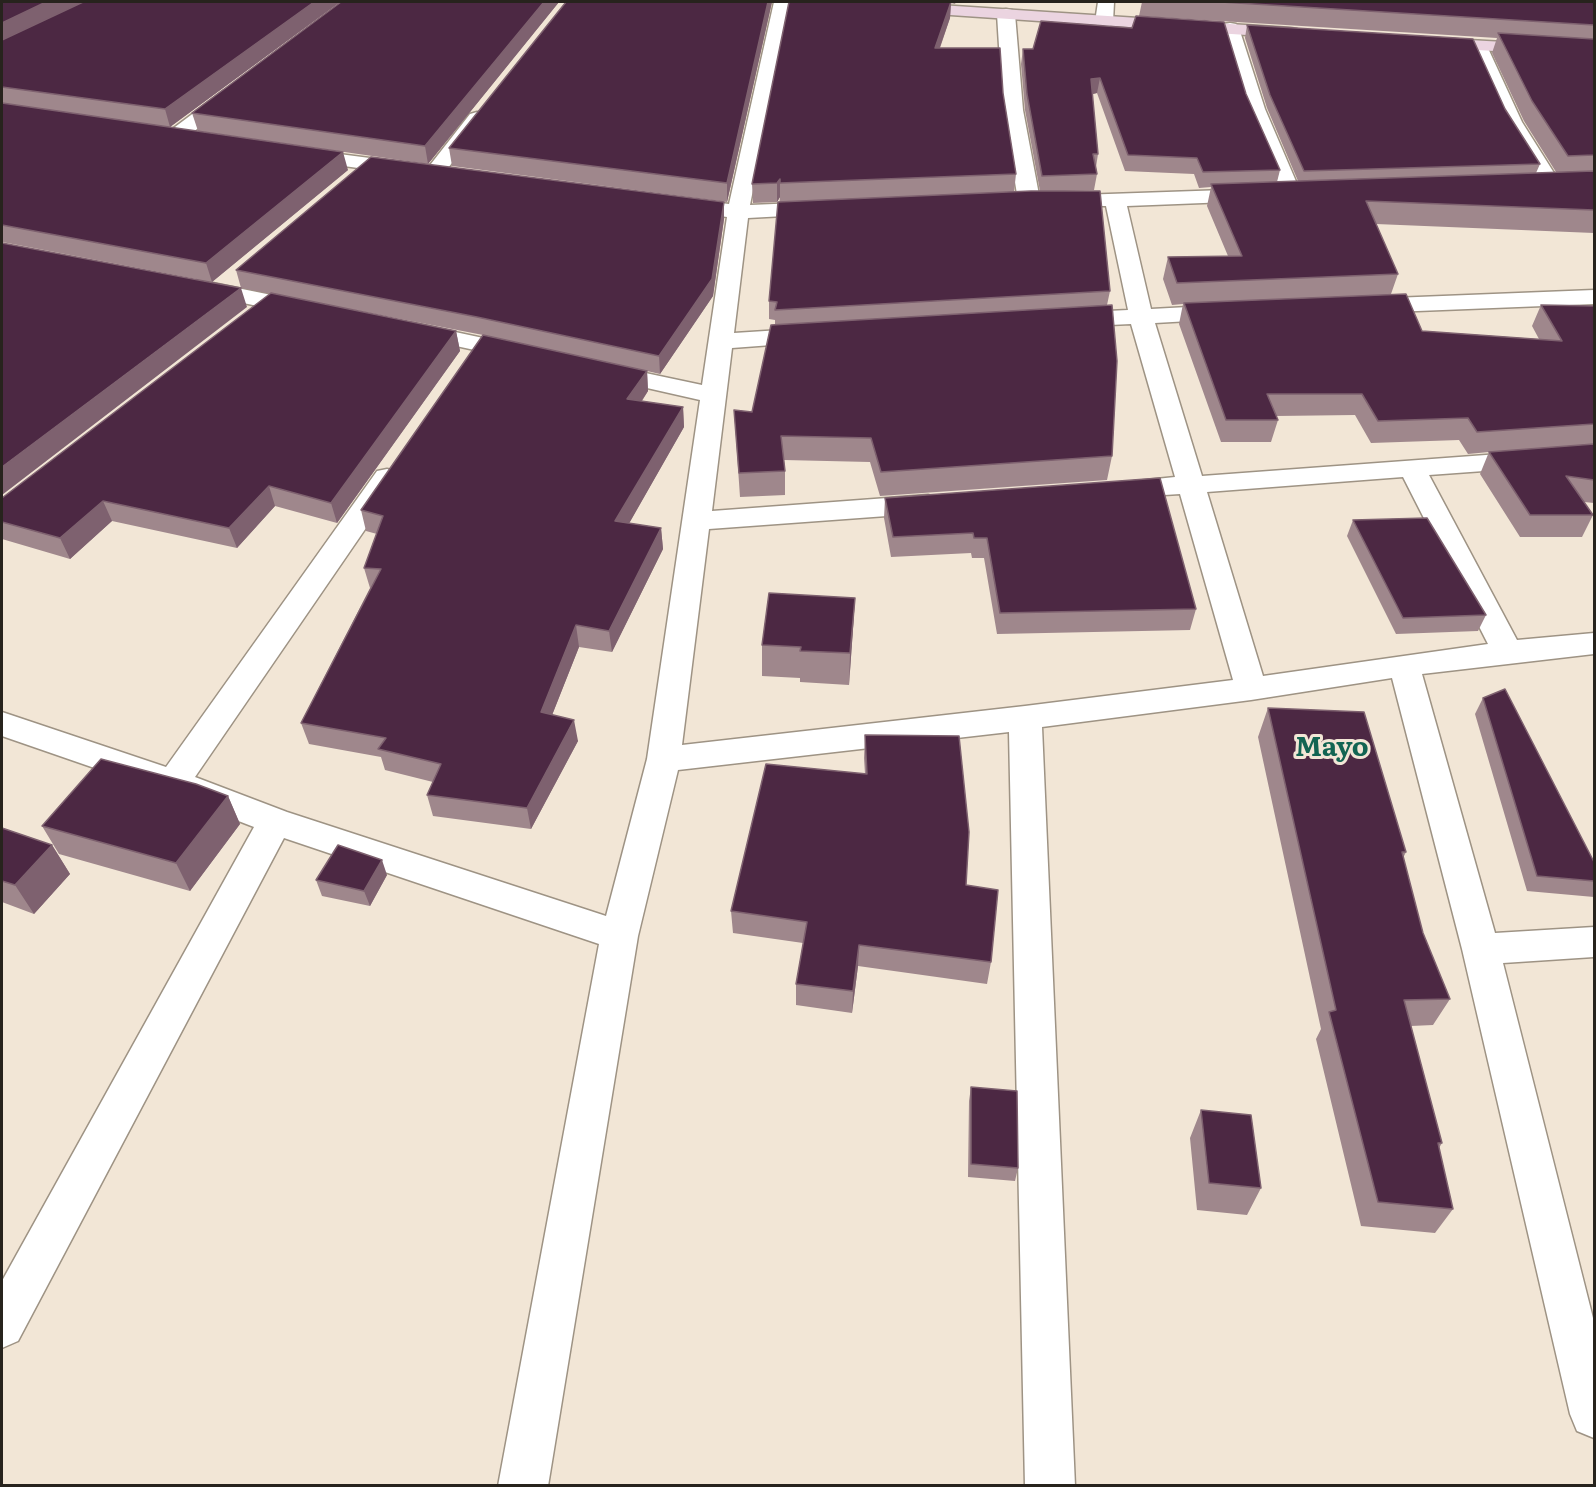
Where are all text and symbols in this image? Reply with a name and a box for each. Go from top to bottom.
district label: Mayo [1295,732,1369,764]

